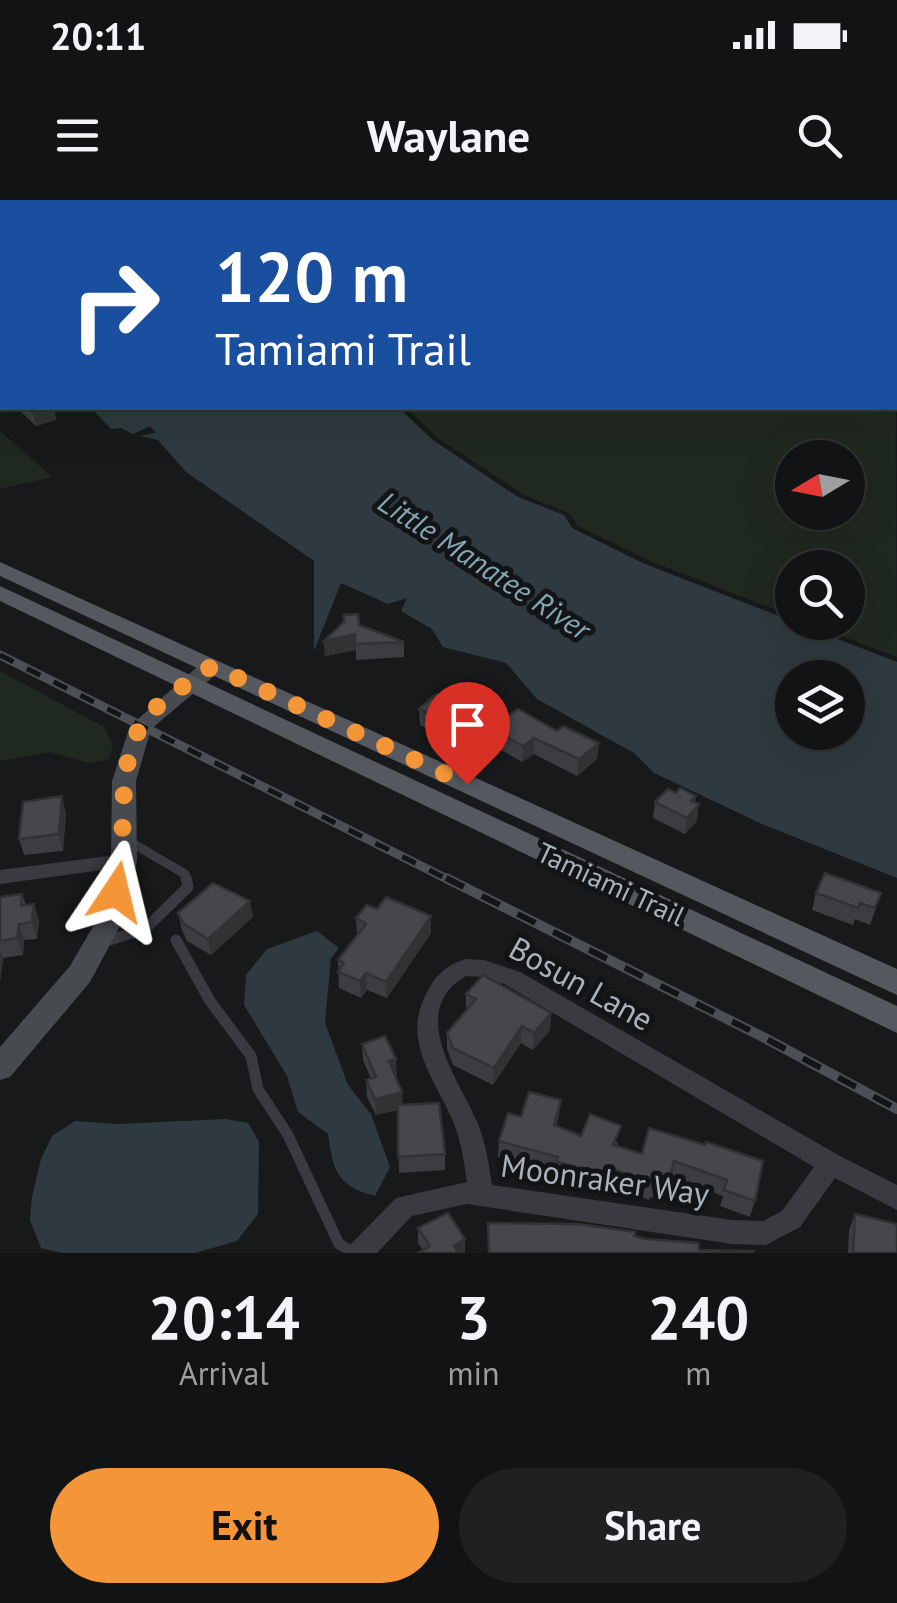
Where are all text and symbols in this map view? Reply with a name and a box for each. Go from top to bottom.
text: 20:11 [50,11,146,60]
text: Waylane [367,106,530,164]
icon: menu [50,108,105,163]
icon: search [792,108,847,163]
text: 120 m [215,231,408,321]
icon: right [50,240,180,370]
text: Tamiami Trail [215,319,471,377]
north arrow [775,440,865,530]
map controls [775,440,865,750]
water label: Little Manatee River [372,482,600,649]
button: search [775,550,865,640]
button: layers [775,660,865,750]
pin [425,682,510,785]
icon: arrive [440,697,495,752]
street label: Tamiami Trail [531,833,691,934]
position arrow [64,840,168,944]
street label: Bosun Lane [502,926,661,1040]
street label: Moonraker Way [498,1144,712,1214]
text: 20:14 [148,1278,300,1356]
text: 3 [457,1278,491,1356]
text: 240 [647,1278,749,1356]
text: Arrival [179,1352,269,1394]
text: min [448,1352,500,1394]
text: m [685,1352,711,1394]
button: Exit [50,1468,439,1583]
button: Share [459,1468,847,1583]

